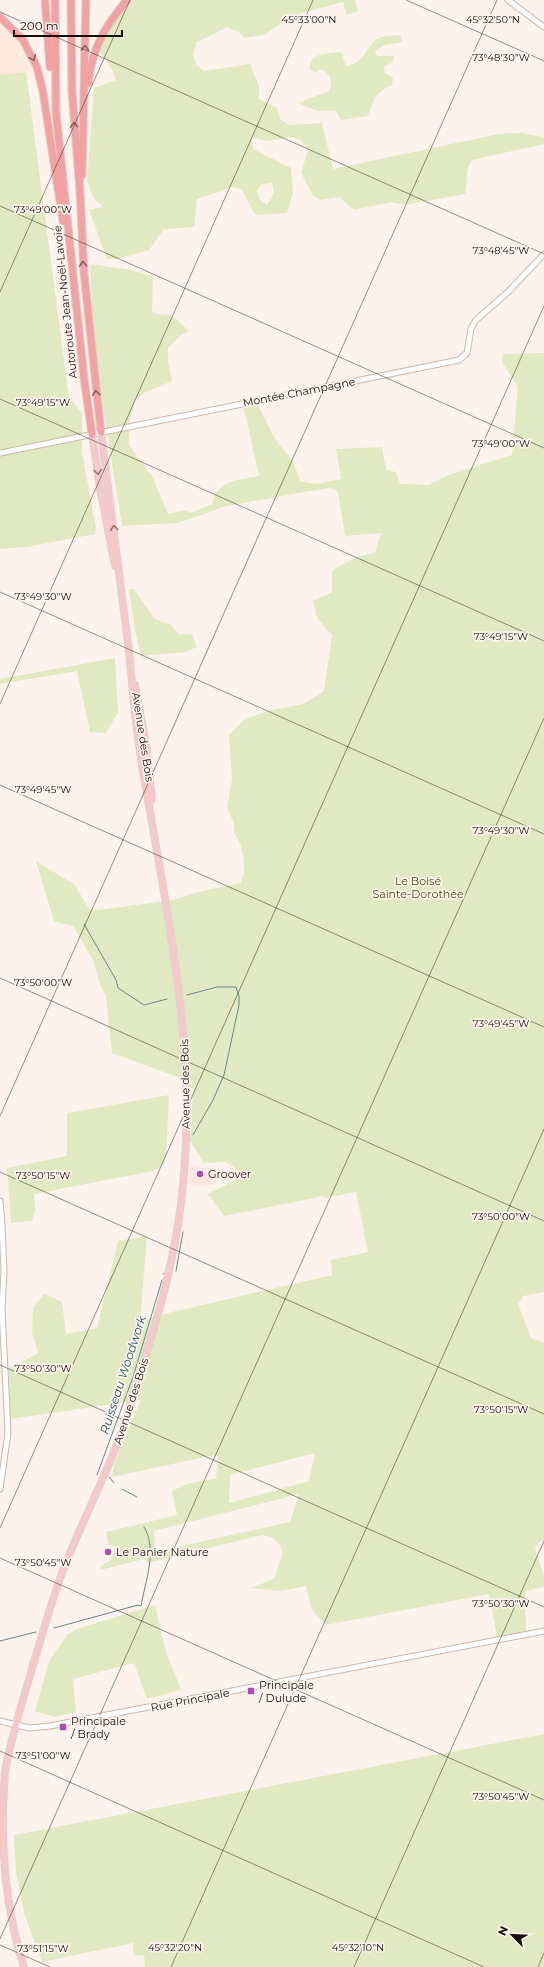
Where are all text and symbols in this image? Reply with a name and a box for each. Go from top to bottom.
scale bar [14,12,122,38]
text: 45°33'00"N [282,13,336,26]
text: 45°32'50"N [466,13,520,26]
text: 200 m [20,18,59,33]
one-way arrow [81,45,89,51]
text: 73°48'30"W [472,51,530,64]
one-way arrow [28,54,36,61]
one-way arrow [70,122,79,128]
text: 73°49'00"W [14,203,72,216]
street label: Autoroute Jean-Noël-Lavoie [50,225,80,379]
text: 73°48'45"W [473,244,529,257]
one-way arrow [79,261,88,267]
street label: Montée Champagne [242,374,357,410]
one-way arrow [92,390,101,396]
text: 73°49'15"W [16,396,70,409]
text: 73°49'00"W [472,437,530,450]
one-way arrow [93,469,102,475]
one-way arrow [110,525,119,531]
text: 73°49'30"W [14,590,72,603]
text: 73°49'15"W [474,630,528,643]
street label: Avenue des Bois [129,691,157,783]
text: 73°49'45"W [15,783,71,796]
text: 73°49'30"W [472,824,530,837]
park label: Le Boisé Sainte-Dorothée [372,874,464,901]
text: 73°50'00"W [14,976,72,989]
text: 73°49'45"W [473,1017,529,1030]
street label: Avenue des Bois [177,1038,193,1129]
place label: Groover [208,1167,251,1181]
text: 73°50'15"W [16,1169,70,1182]
marker: Groover [195,1169,205,1179]
text: 73°50'00"W [472,1210,530,1223]
water label: Ruisseau Woodwork [96,1313,149,1436]
street label: Avenue des Bois [110,1355,152,1446]
text: 73°50'30"W [14,1362,72,1375]
text: 73°50'15"W [474,1403,528,1416]
place label: Le Panier Nature [116,1545,209,1559]
marker: Le Panier Nature [103,1547,113,1557]
text: 73°50'45"W [15,1556,71,1569]
text: 73°50'30"W [472,1597,530,1610]
place label: Principale / Dulude [258,1678,314,1705]
street label: Rue Principale [149,1685,231,1714]
marker: Principale / Dulude [246,1686,256,1696]
place label: Principale / Brady [70,1714,126,1741]
marker: Principale / Brady [58,1722,68,1732]
text: 73°51'00"W [15,1749,71,1762]
text: 73°50'45"W [473,1790,529,1803]
north arrow [492,1915,532,1955]
text: N [495,1924,511,1938]
text: 45°32'20"N [148,1941,202,1954]
text: 45°32'10"N [332,1941,384,1954]
text: 73°51'15"W [17,1942,69,1955]

